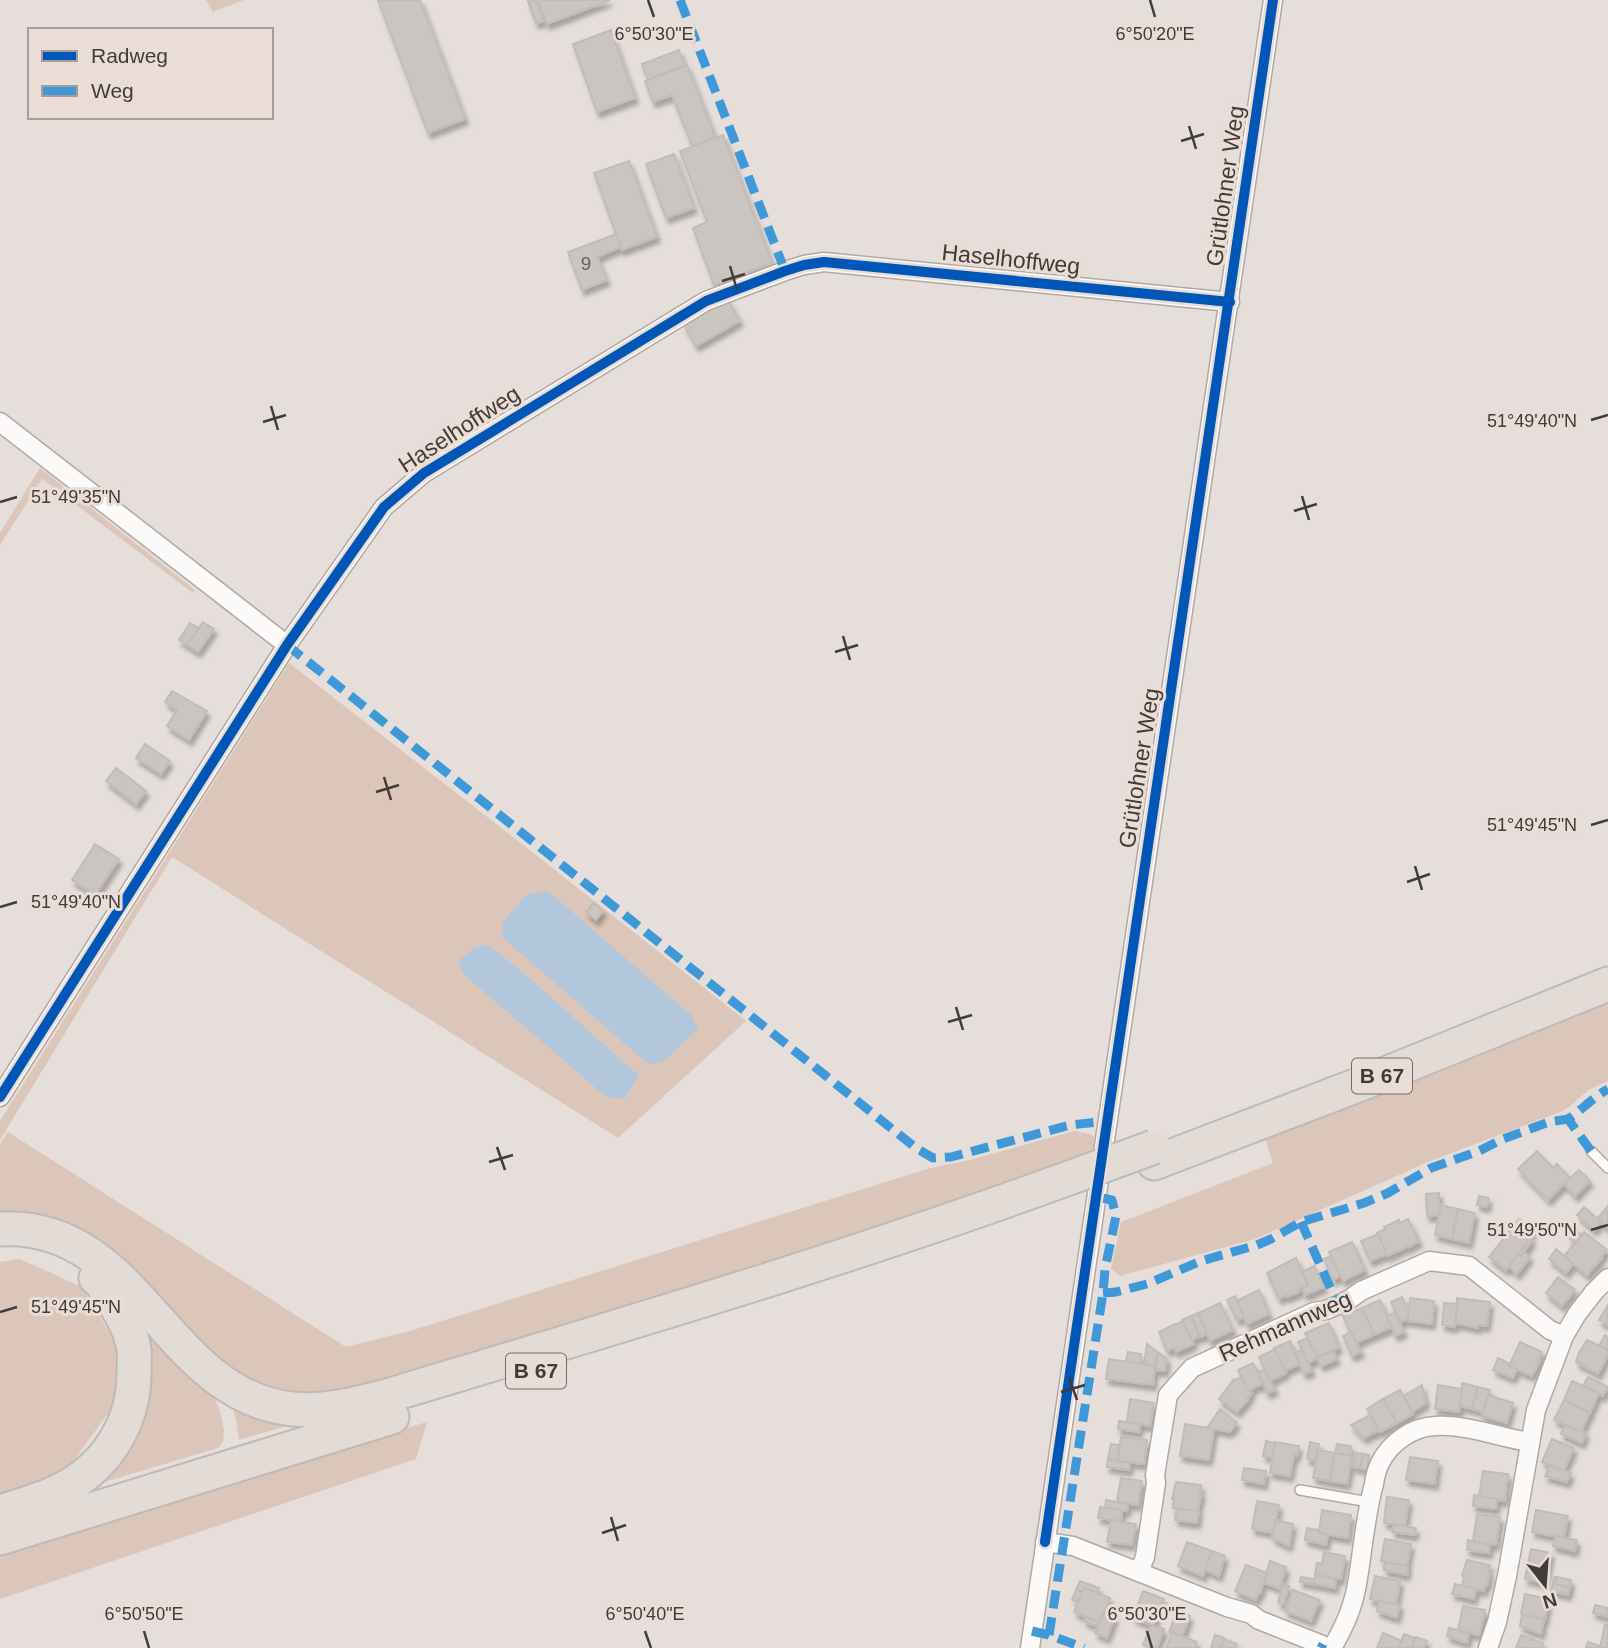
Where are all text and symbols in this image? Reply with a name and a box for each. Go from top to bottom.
text: 6°50'30"E [614,24,694,44]
text: 6°50'20"E [1115,24,1195,44]
legend [28,28,273,119]
text: Radweg [91,44,168,67]
text: Weg [91,79,134,102]
street label: Grütlohner Weg [1201,104,1249,268]
street label: Haselhoffweg [941,239,1081,279]
house number: 9 [581,253,591,274]
street label: Haselhoffweg [394,380,524,478]
text: 51°49'40"N [1487,411,1577,431]
text: 51°49'35"N [31,487,121,507]
street label: Grütlohner Weg [1113,686,1165,850]
text: 51°49'45"N [1487,815,1577,835]
text: 51°49'40"N [31,892,121,912]
road number: B 67 [1352,1058,1412,1094]
text: 51°49'50"N [1487,1220,1577,1240]
street label: Rehmannweg [1215,1285,1355,1367]
text: 51°49'45"N [31,1297,121,1317]
road number: B 67 [506,1354,566,1388]
north arrow [1510,1550,1580,1620]
text: N [1540,1589,1559,1613]
text: 6°50'50"E [104,1604,184,1624]
text: 6°50'40"E [605,1604,685,1624]
text: 6°50'30"E [1107,1604,1187,1624]

